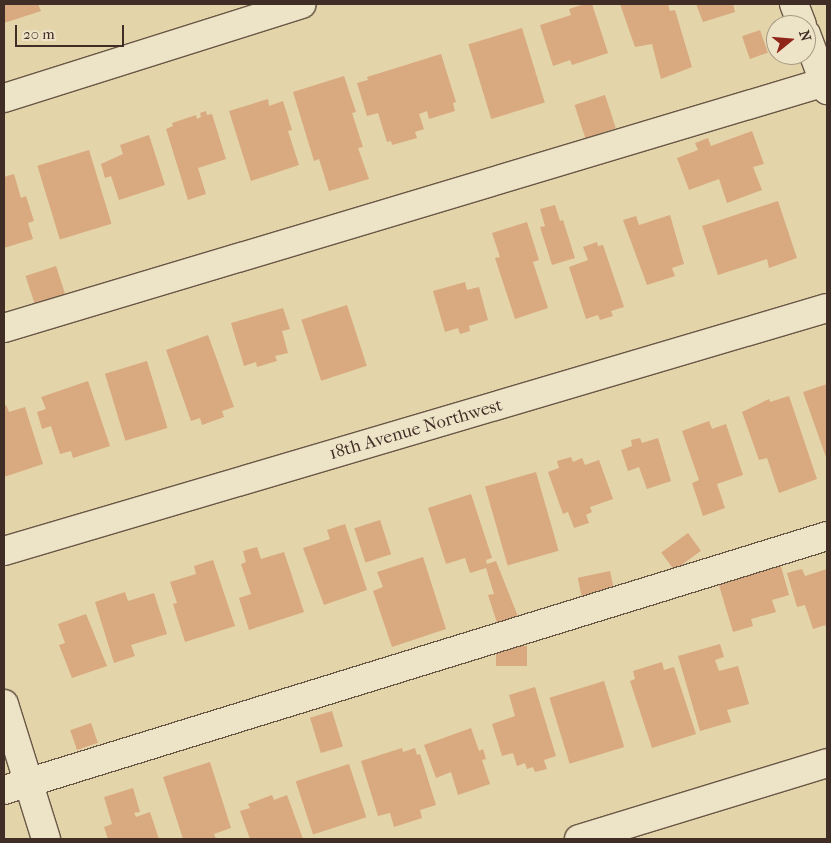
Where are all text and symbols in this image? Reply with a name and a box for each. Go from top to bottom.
scale bar [18,15,126,47]
north arrow [766,15,816,65]
text: 20 m [23,25,55,43]
text: N [795,28,815,43]
street label: 18th Avenue Northwest [327,395,505,465]

